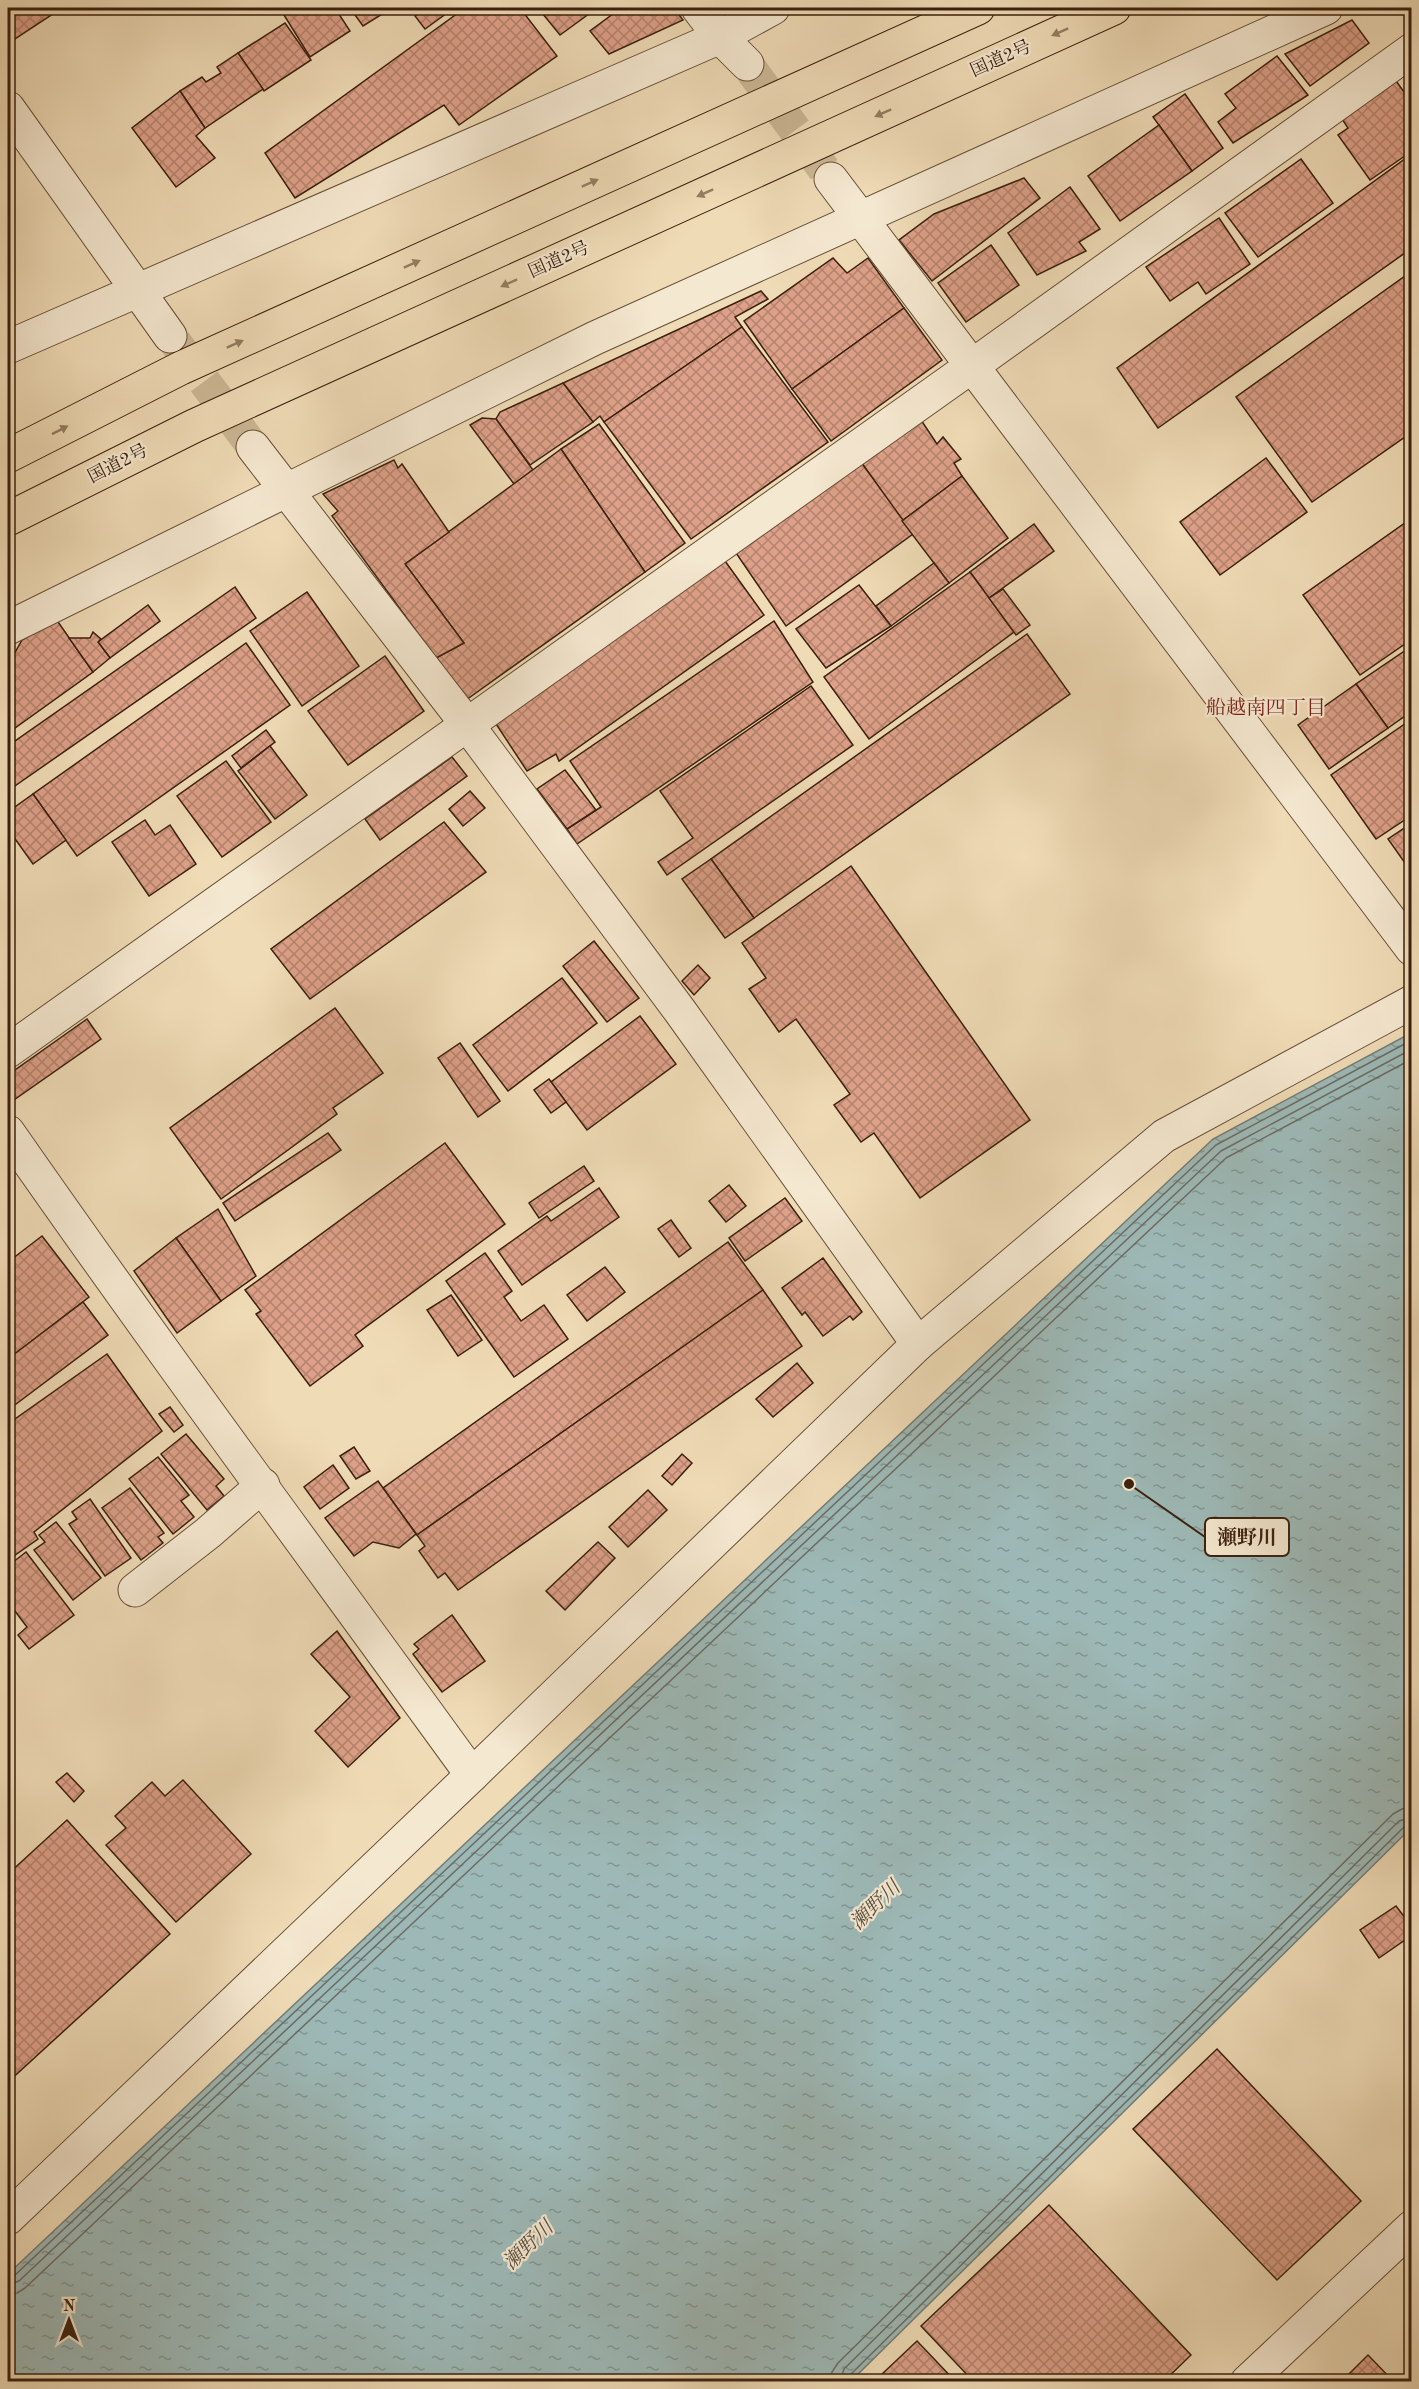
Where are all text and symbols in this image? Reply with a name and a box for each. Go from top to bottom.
one-way arrow [1052,27,1069,36]
street label: 国道2号 [967,36,1034,80]
one-way arrow [874,108,891,117]
one-way arrow [582,178,600,188]
one-way arrow [697,189,714,198]
street label: 国道2号 [525,237,592,281]
one-way arrow [404,259,421,268]
one-way arrow [500,278,517,287]
one-way arrow [226,339,244,349]
one-way arrow [51,425,68,434]
street label: 国道2号 [84,440,151,487]
district label: 船越南四丁目 [1206,697,1326,719]
callout: 瀬野川 [1205,1518,1289,1556]
text: 瀬野川 [1217,1526,1277,1549]
water label: 瀬野川 [846,1875,906,1934]
water label: 瀬野川 [499,2215,559,2274]
north arrow [39,2290,99,2350]
text: N [63,2299,76,2315]

